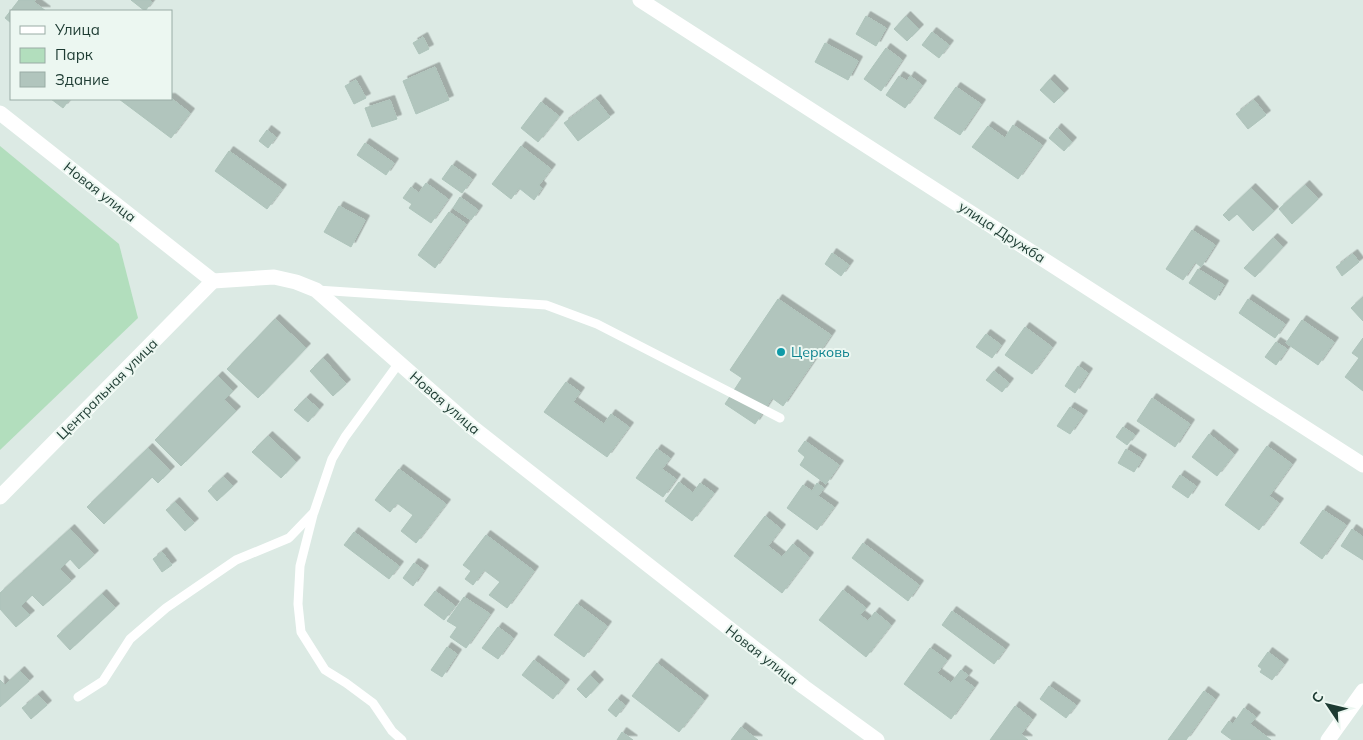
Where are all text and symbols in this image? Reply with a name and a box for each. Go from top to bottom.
legend [10,10,172,100]
text: Улица [54,20,100,39]
text: Парк [55,45,94,64]
text: Здание [55,70,109,89]
street label: Новая улица [60,158,140,226]
street label: улица Дружба [955,197,1049,267]
street label: Центральная улица [53,335,161,443]
place label: Церковь [791,343,850,361]
marker: Церковь [775,346,787,358]
street label: Новая улица [406,368,484,438]
street label: Новая улица [722,621,802,689]
north arrow [1303,680,1353,730]
text: С [1307,688,1327,707]

